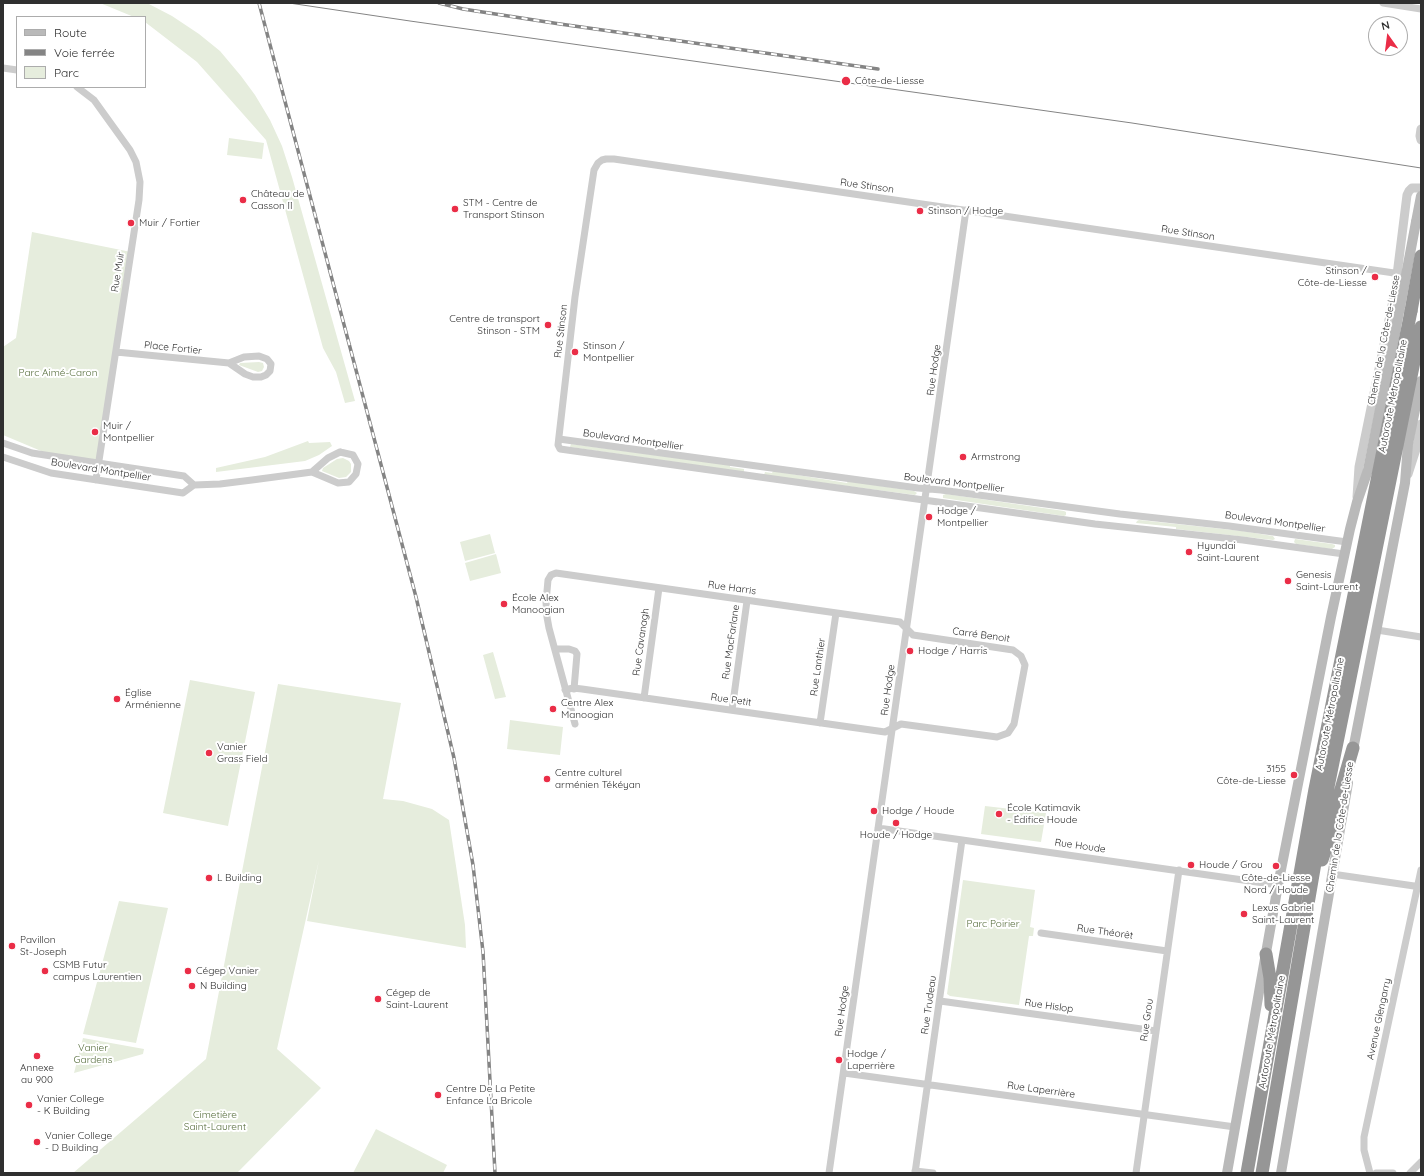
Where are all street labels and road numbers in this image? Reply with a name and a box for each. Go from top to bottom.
street label: Rue Stinson [839,176,895,196]
street label: Rue Stinson [1160,223,1216,243]
street label: Rue Muir [109,251,127,293]
street label: Chemin de la Côte-de-Liesse [1365,274,1403,406]
street label: Rue Stinson [552,303,570,359]
street label: Autoroute Métropolitaine [1376,338,1410,454]
street label: Place Fortier [143,339,203,357]
street label: Rue Hodge [924,344,944,396]
street label: Boulevard Montpellier [582,427,684,453]
street label: Boulevard Montpellier [50,456,152,484]
street label: Boulevard Montpellier [903,471,1005,495]
street label: Boulevard Montpellier [1224,509,1326,535]
street label: Rue Harris [707,579,757,597]
street label: Rue MacFarlane [720,604,742,680]
street label: Rue Cavanagh [630,607,652,677]
street label: Carré Benoit [951,625,1011,645]
street label: Rue Lanthier [808,637,828,697]
street label: Autoroute Métropolitaine [1313,656,1347,772]
street label: Rue Hodge [878,664,898,716]
street label: Rue Petit [710,691,752,709]
street label: Chemin de la Côte-de-Liesse [1324,761,1356,893]
street label: Rue Houde [1054,836,1106,856]
street label: Rue Théorêt [1076,922,1134,942]
street label: Autoroute Métropolitaine [1256,974,1288,1090]
street label: Rue Trudeau [919,975,939,1035]
street label: Avenue Glengarry [1364,977,1394,1061]
street label: Rue Hodge [832,985,852,1037]
street label: Rue Hislop [1024,997,1074,1015]
street label: Rue Grou [1138,998,1156,1042]
street label: Rue Laperrière [1006,1079,1076,1101]

